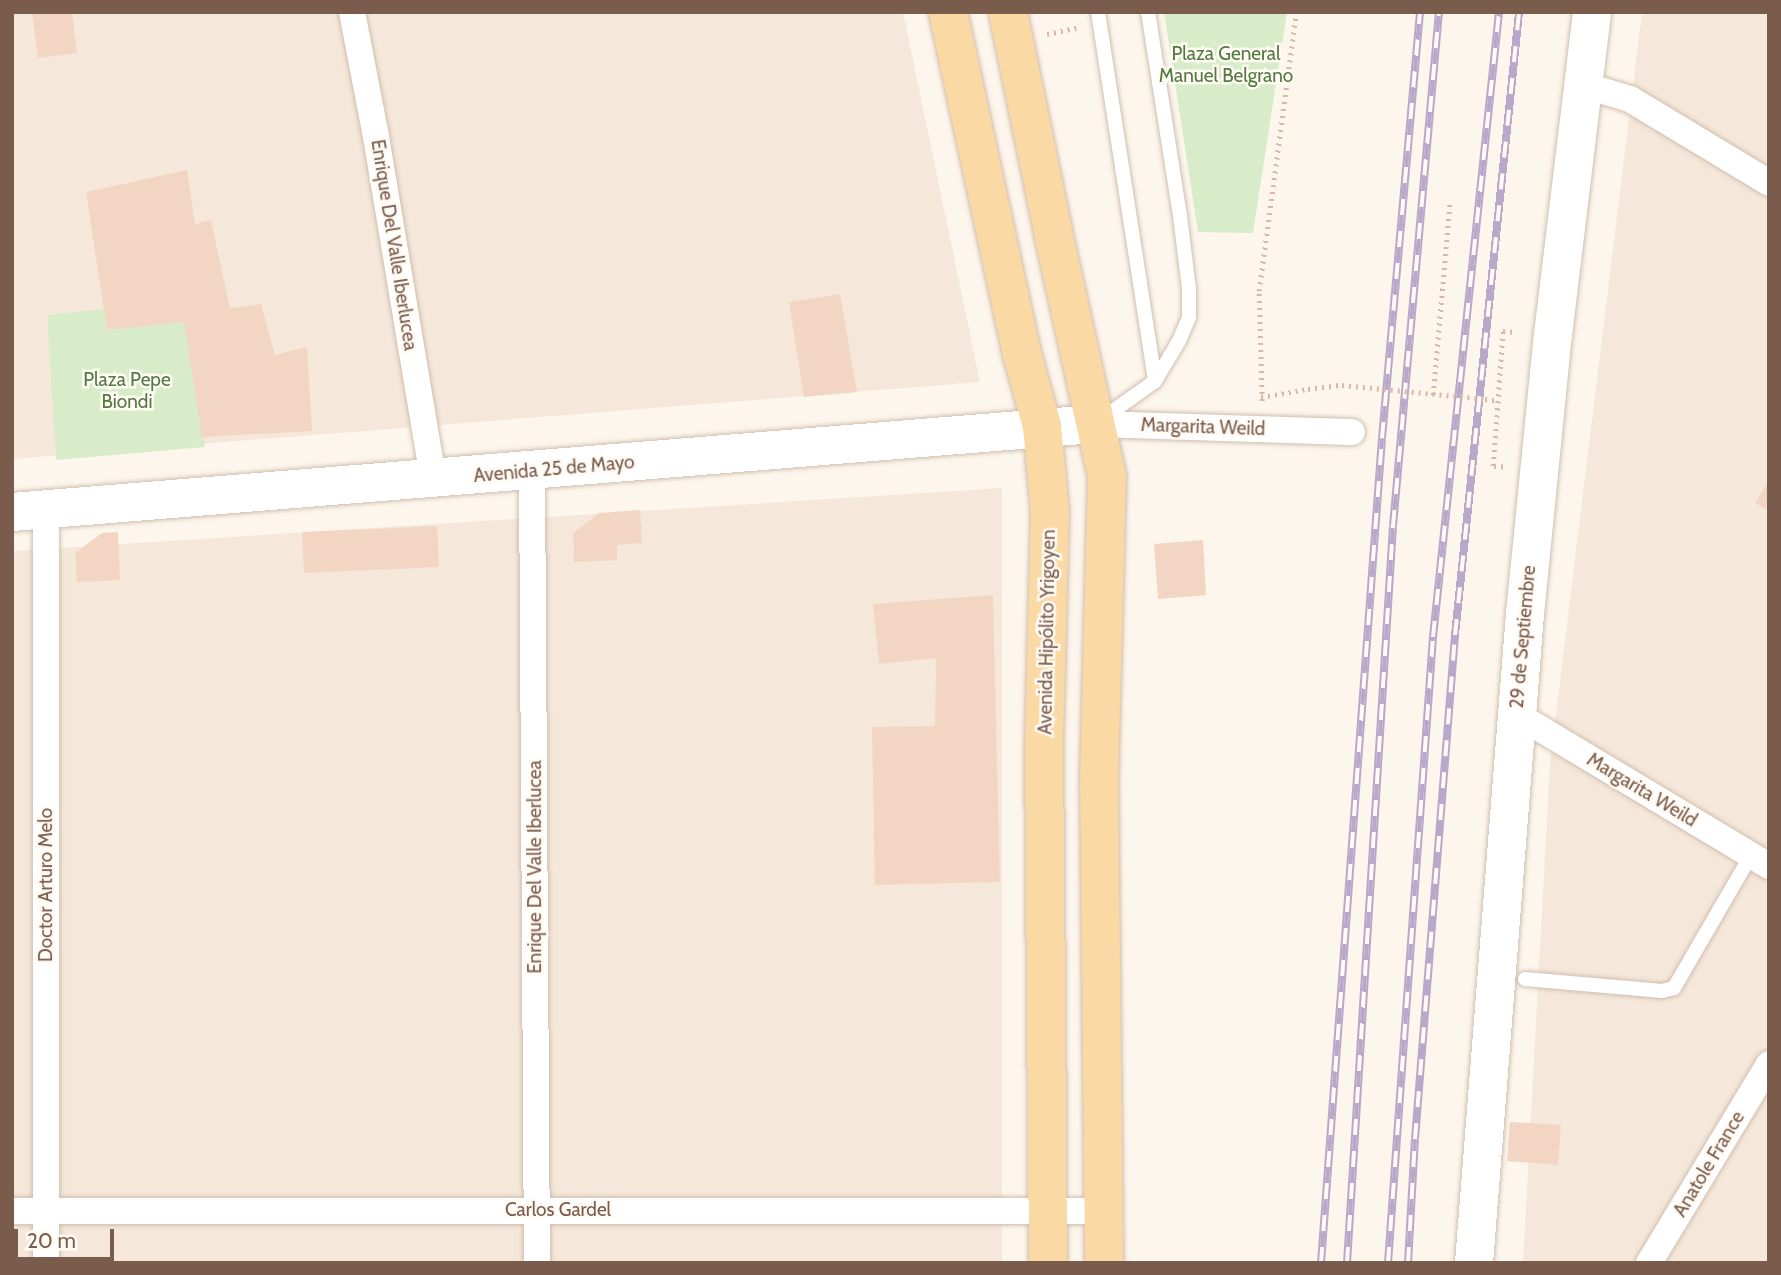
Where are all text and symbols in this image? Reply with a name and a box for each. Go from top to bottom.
park label: Plaza General Manuel Belgrano [1159,43,1293,87]
street label: Enrique Del Valle Iberlucea [366,138,422,352]
park label: Plaza Pepe Biondi [83,369,171,413]
street label: Margarita Weild [1140,413,1266,441]
street label: Avenida 25 de Mayo [473,451,635,487]
street label: Avenida Hipólito Yrigoyen [1034,529,1060,735]
street label: 29 de Septiembre [1505,564,1541,710]
street label: Margarita Weild [1583,748,1701,832]
street label: Enrique Del Valle Iberlucea [524,760,546,974]
street label: Doctor Arturo Melo [35,808,57,962]
street label: Anatole France [1668,1107,1750,1221]
street label: Carlos Gardel [505,1199,611,1221]
scale bar [18,1216,117,1260]
text: 20 m [27,1228,76,1253]

